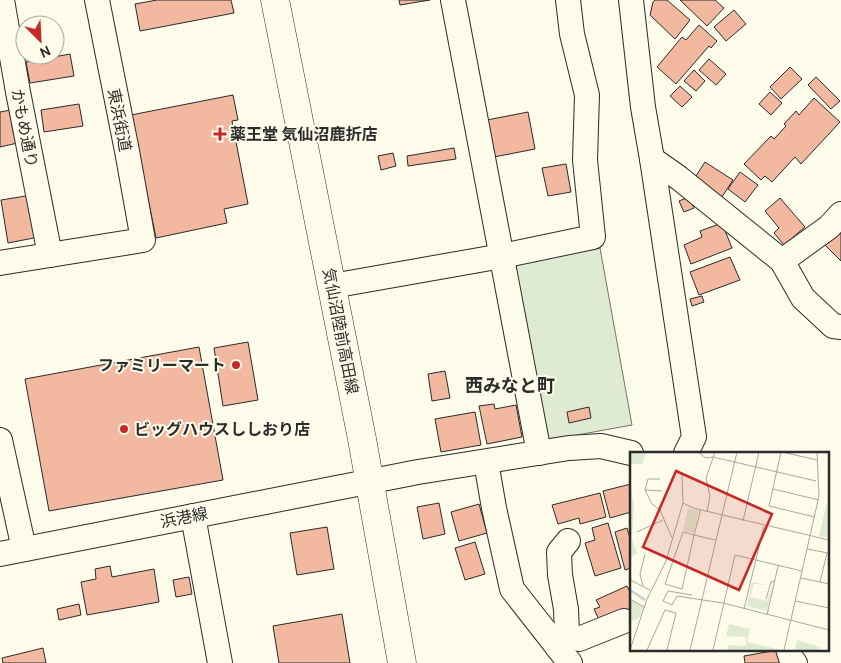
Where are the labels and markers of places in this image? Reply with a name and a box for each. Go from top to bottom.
place label: 薬王堂 気仙沼鹿折店 [230,125,378,144]
marker: 薬王堂 気仙沼鹿折店 [214,128,226,140]
place label: ファミリーマート [98,356,226,375]
marker: ファミリーマート [230,359,242,371]
place label: ビッグハウスししおり店 [134,420,310,439]
marker: ビッグハウスししおり店 [118,423,130,435]

